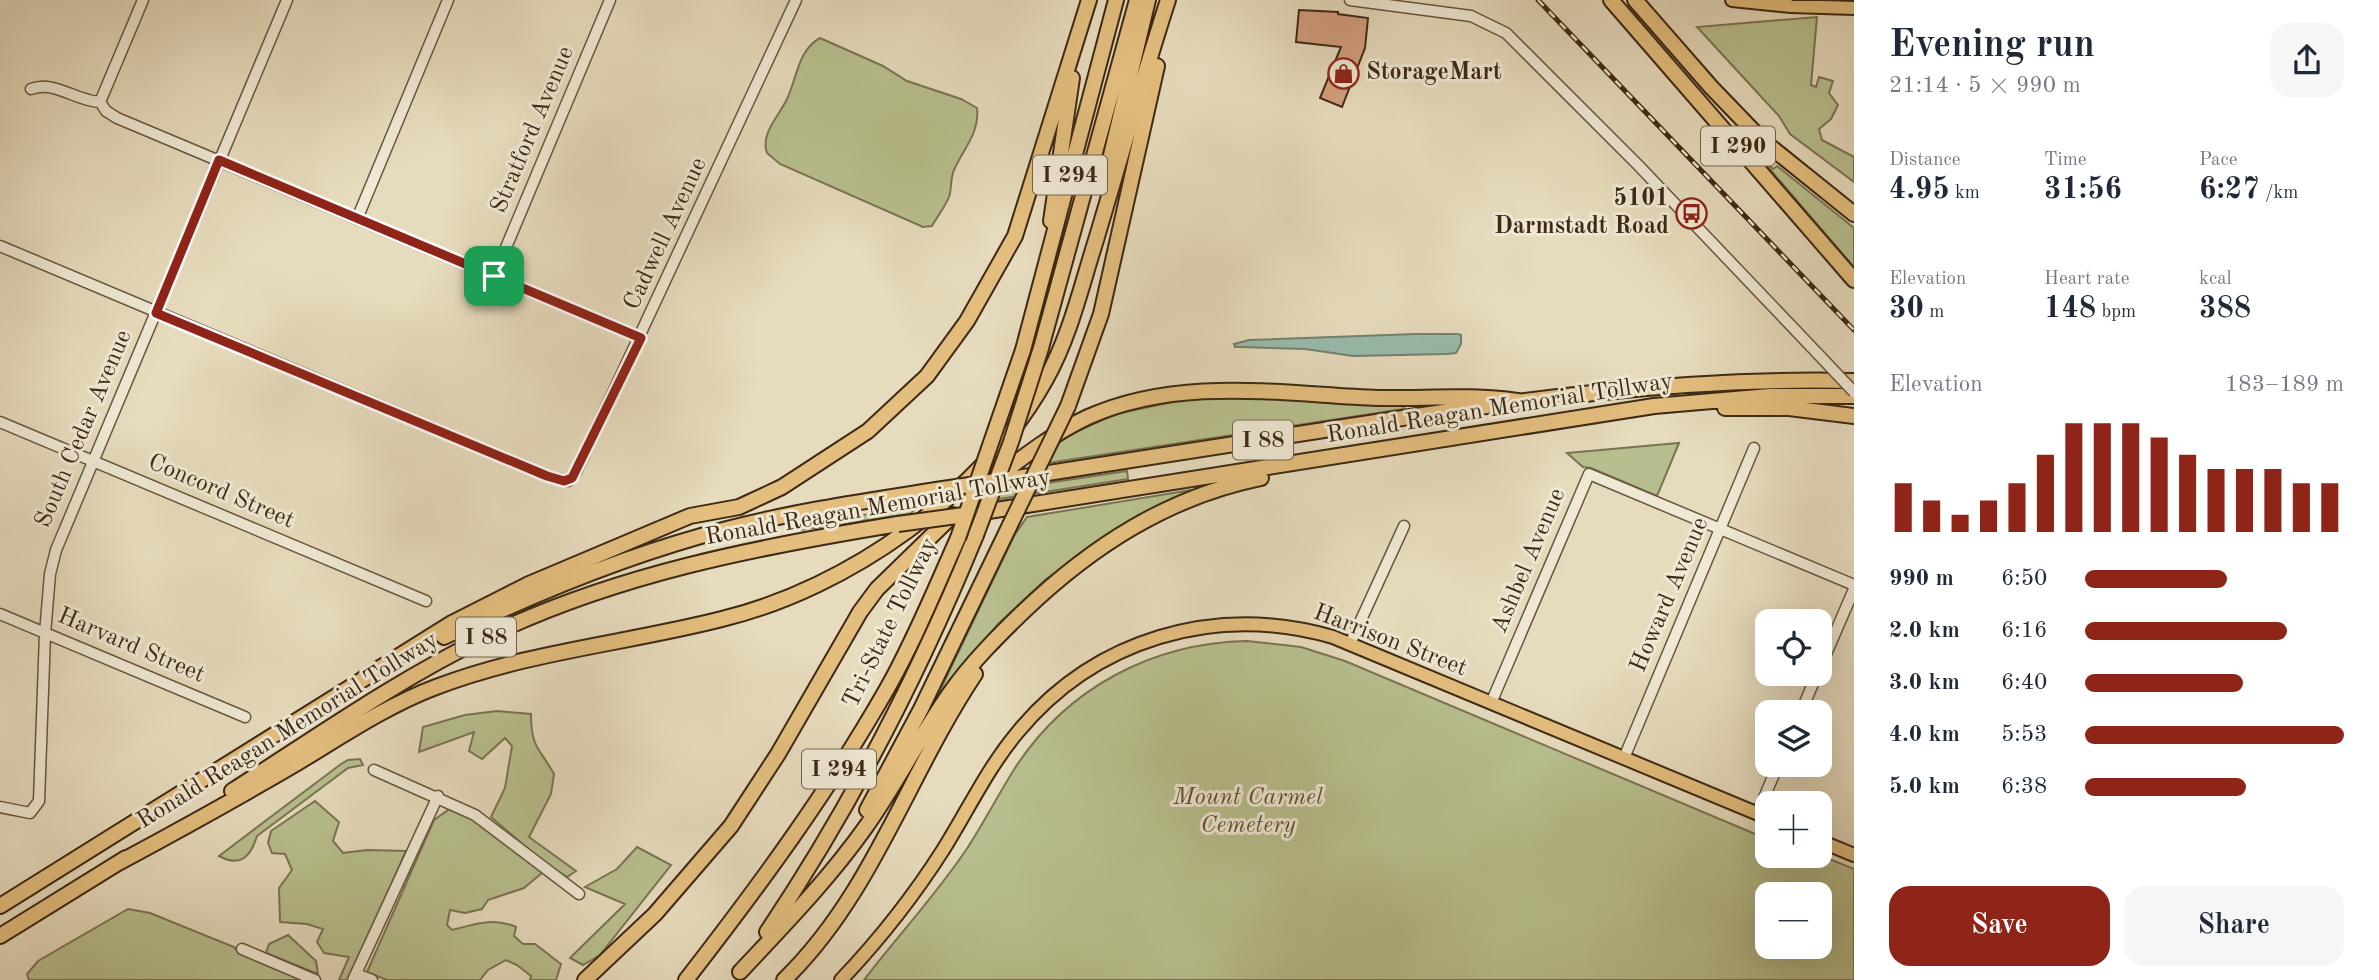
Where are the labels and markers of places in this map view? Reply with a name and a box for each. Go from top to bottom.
shop icon: StorageMart [1326,56,1360,90]
place label: StorageMart [1366,61,1502,85]
place label: 5101 Darmstadt Road [1494,186,1669,239]
bus stop icon: 5101 Darmstadt Road [1675,196,1709,230]
pin [464,246,524,306]

